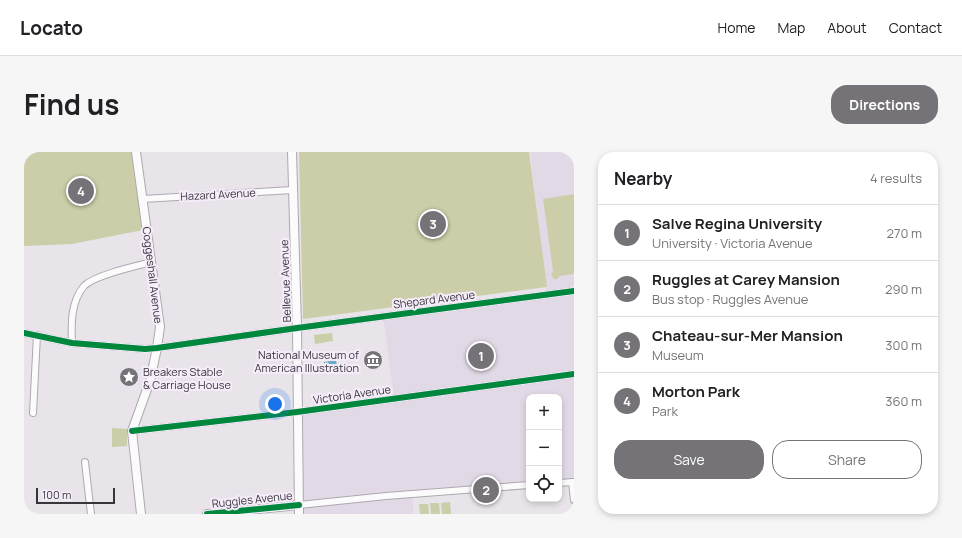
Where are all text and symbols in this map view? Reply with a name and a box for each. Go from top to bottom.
text: Locato [20,15,83,41]
text: Home [718,18,755,37]
text: Map [777,18,805,37]
text: About [827,18,867,37]
text: Contact [889,18,942,37]
text: Find us [24,85,119,123]
button: Directions [831,85,938,124]
text: Nearby [614,167,672,190]
text: 4 results [870,169,922,187]
pin: 4 [68,176,94,206]
street label: Hazard Avenue [180,185,257,203]
pin: 3 [420,209,446,239]
text: Salve Regina University [652,213,822,234]
text: 1 [624,224,630,242]
text: 270 m [887,224,922,242]
street label: Coggeshall Avenue [140,226,166,325]
text: University · Victoria Avenue [652,234,813,252]
street label: Bellevue Avenue [276,239,294,323]
text: Ruggles at Carey Mansion [652,269,840,290]
text: 2 [623,280,631,298]
text: 290 m [885,280,922,298]
street label: Shepard Avenue [392,286,476,311]
text: Bus stop · Ruggles Avenue [652,290,808,308]
text: Chateau-sur-Mer Mansion [652,325,843,346]
text: 3 [623,336,631,354]
text: 300 m [885,336,922,354]
pin: 1 [468,341,494,371]
text: Museum [652,346,704,364]
place label: National Museum of American Illustration [255,347,359,375]
museum icon: National Museum of American Illustration [362,349,384,371]
place label: Breakers Stable & Carriage House [143,364,231,392]
place icon: Breakers Stable & Carriage House [118,366,140,388]
street label: Victoria Avenue [312,381,392,407]
text: Morton Park [652,381,740,402]
text: 4 [623,392,631,410]
text: 360 m [885,392,922,410]
your location [265,394,285,414]
map controls [526,394,562,502]
button: + [526,394,562,430]
text: Park [652,402,678,420]
button: − [526,430,562,466]
button: Save [614,440,764,479]
button: Share [772,440,922,479]
button: locate [526,466,562,502]
pin: 2 [473,475,499,505]
scale bar [36,486,115,505]
text: 100 m [42,487,71,502]
street label: Ruggles Avenue [211,487,294,511]

